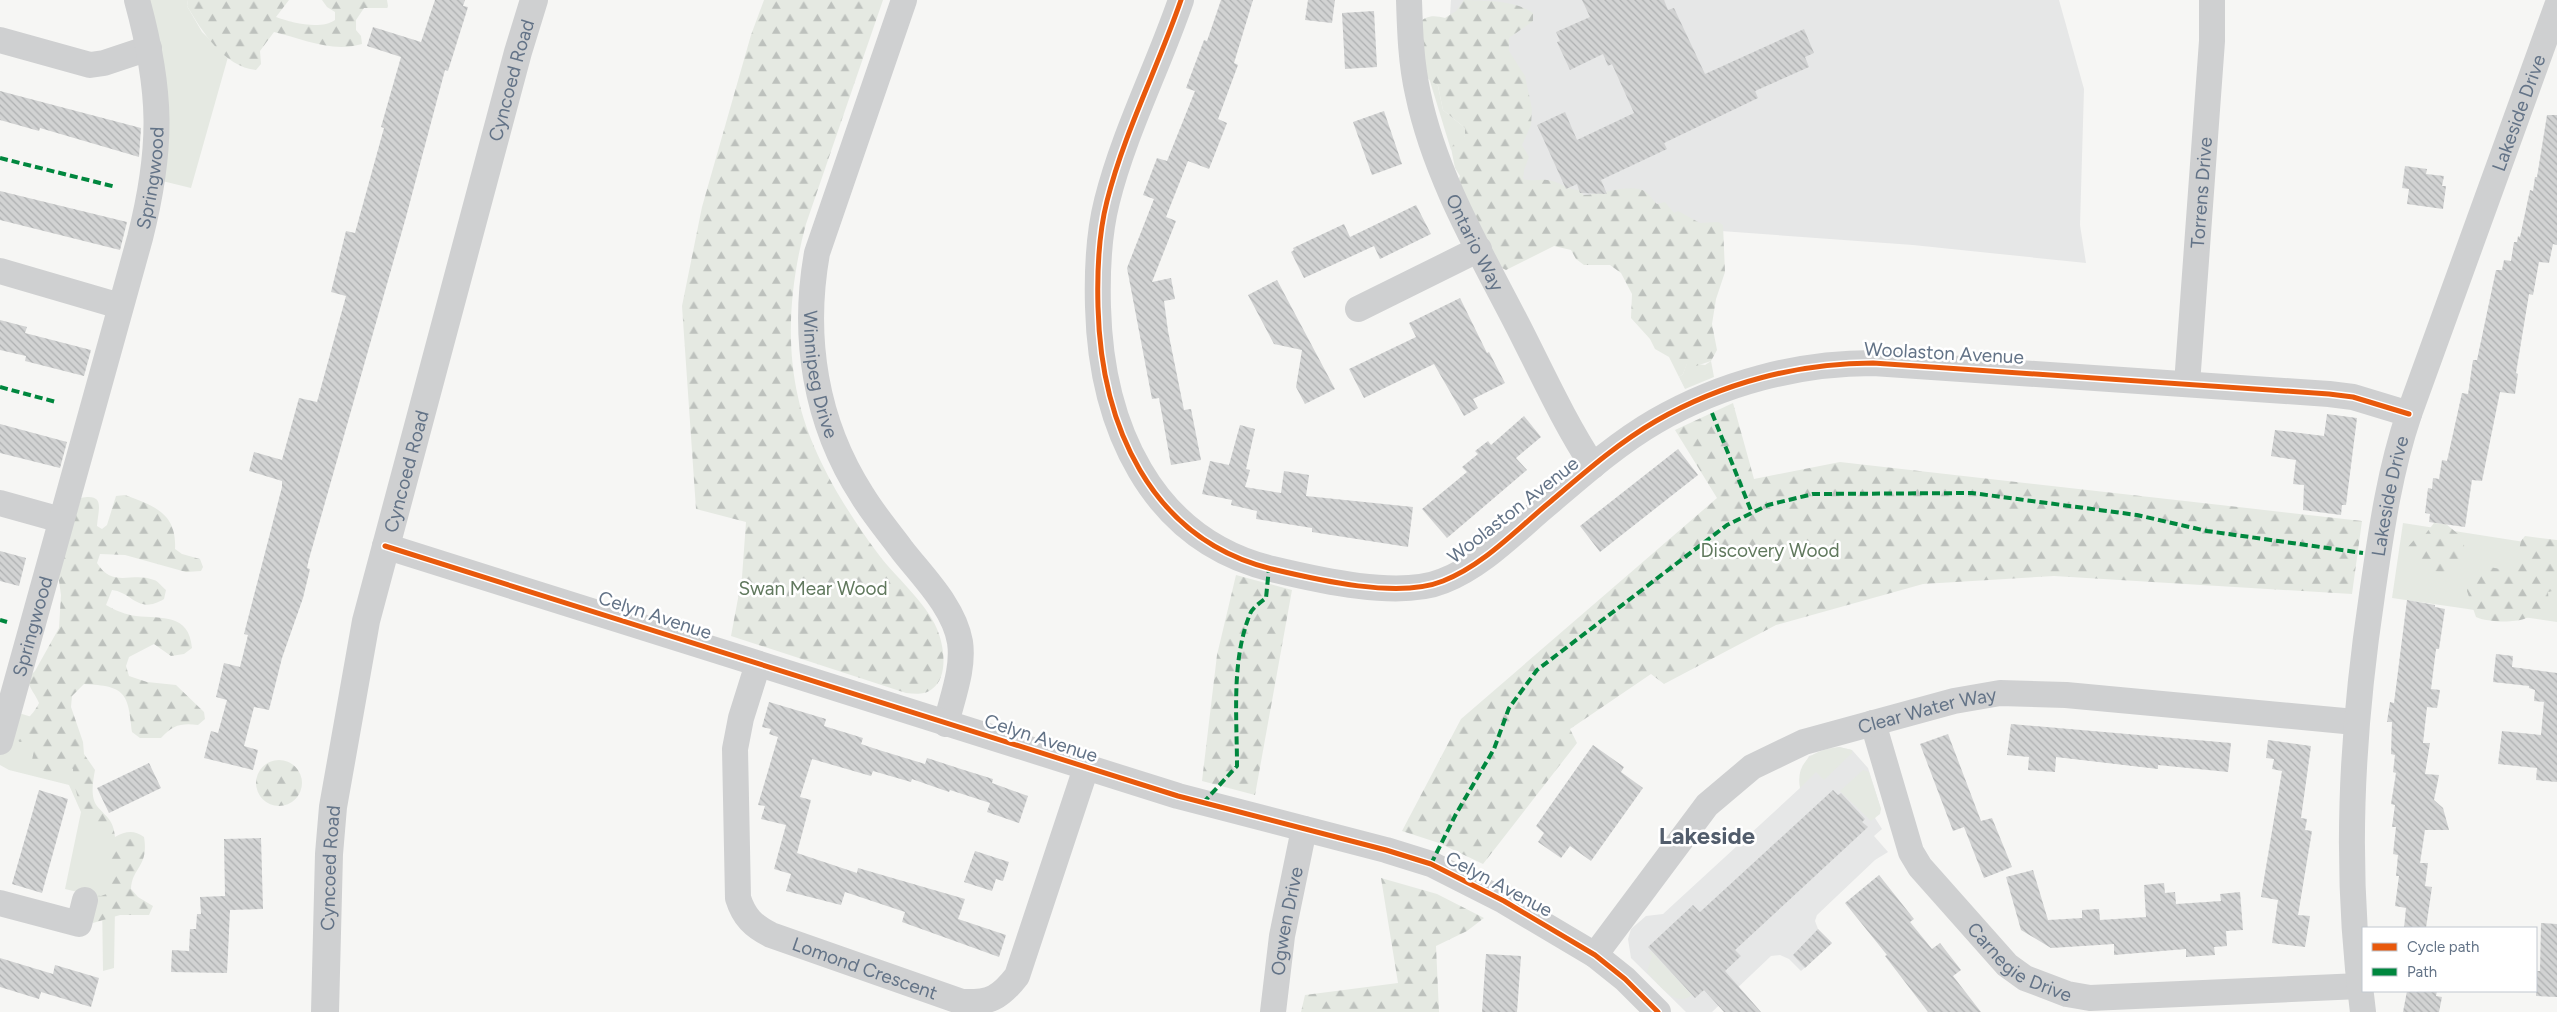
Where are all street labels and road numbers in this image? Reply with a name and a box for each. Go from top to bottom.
street label: Cyncoed Road [483,16,539,144]
street label: Lakeside Drive [2487,51,2550,174]
street label: Springwood [131,126,168,232]
street label: Torrens Drive [2185,136,2216,249]
street label: Ontario Way [1441,190,1509,295]
street label: Winnipeg Drive [800,310,843,441]
street label: Woolaston Avenue [1864,337,2024,369]
street label: Cyncoed Road [379,408,433,535]
street label: Lakeside Drive [2366,433,2413,558]
street label: Woolaston Avenue [1443,452,1583,568]
street label: Springwood [7,573,57,679]
street label: Celyn Avenue [595,586,715,644]
street label: Clear Water Way [1855,682,1998,738]
street label: Celyn Avenue [981,709,1101,767]
street label: Cyncoed Road [316,804,345,931]
street label: Celyn Avenue [1442,846,1556,922]
street label: Ogwen Drive [1266,865,1307,977]
street label: Carnegie Drive [1963,917,2075,1006]
street label: Lomond Crescent [789,932,941,1004]

